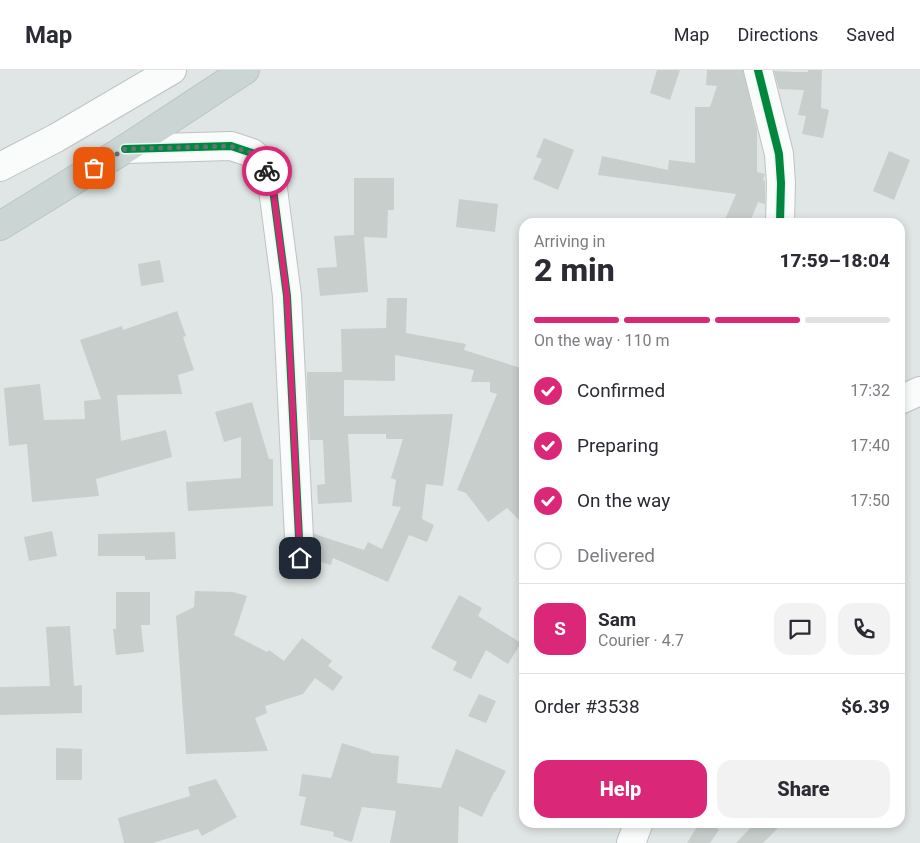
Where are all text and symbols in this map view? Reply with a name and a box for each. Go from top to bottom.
text: Map [25,21,72,49]
text: Map [674,24,709,45]
text: Directions [737,24,818,45]
text: Saved [846,24,895,45]
courier [242,146,292,196]
pin [73,147,115,189]
icon: bag [80,154,108,182]
icon: bike [253,157,281,185]
text: Arriving in [534,232,605,251]
text: 17:59–18:04 [779,249,890,272]
text: 2 min [534,251,615,289]
text: On the way · 110 m [534,331,670,350]
icon: check [534,377,562,405]
text: Confirmed [577,379,665,402]
text: 17:32 [850,381,890,400]
icon: check [534,432,562,460]
text: Preparing [577,434,659,457]
text: 17:40 [850,436,890,455]
icon: check [534,487,562,515]
text: On the way [577,489,670,512]
text: 17:50 [850,491,890,510]
pin [279,537,321,579]
icon: home [286,544,314,572]
text: Delivered [577,544,655,567]
button: chat [774,603,826,655]
button: phone [838,603,890,655]
text: Sam [598,608,636,631]
text: S [554,617,566,640]
text: Courier · 4.7 [598,631,684,650]
text: Order #3538 [534,695,640,718]
text: $6.39 [841,695,890,718]
button: Help [534,760,707,818]
button: Share [717,760,890,818]

